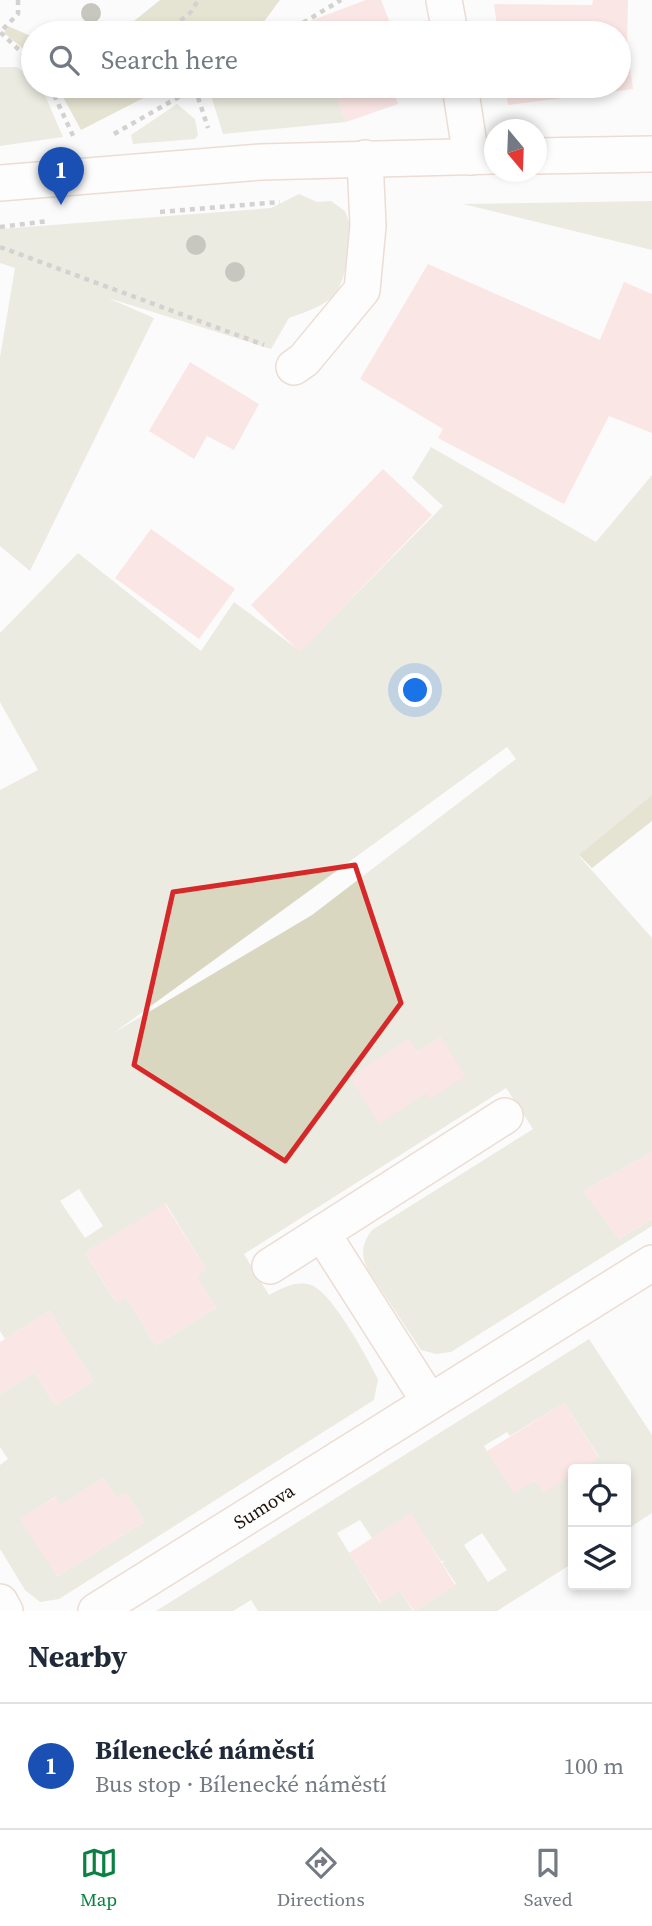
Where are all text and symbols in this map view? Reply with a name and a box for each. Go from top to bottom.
search box [21,21,631,98]
icon: search [45,41,83,79]
text: Search here [101,42,238,78]
north arrow [484,119,547,182]
pin: 1 [38,147,84,205]
your location [398,673,432,707]
map controls [568,1464,631,1590]
button: locate [568,1464,631,1527]
street label: Sumova [228,1477,299,1535]
button: layers [568,1527,631,1590]
text: Nearby [28,1636,127,1677]
text: Bílenecké náměstí [95,1732,315,1768]
text: 1 [45,1750,57,1782]
text: 100 m [563,1750,624,1782]
text: Bus stop · Bílenecké náměstí [95,1768,387,1800]
tab: Map [80,1844,118,1912]
tab: Directions [277,1844,365,1912]
tab: Saved [524,1844,572,1912]

